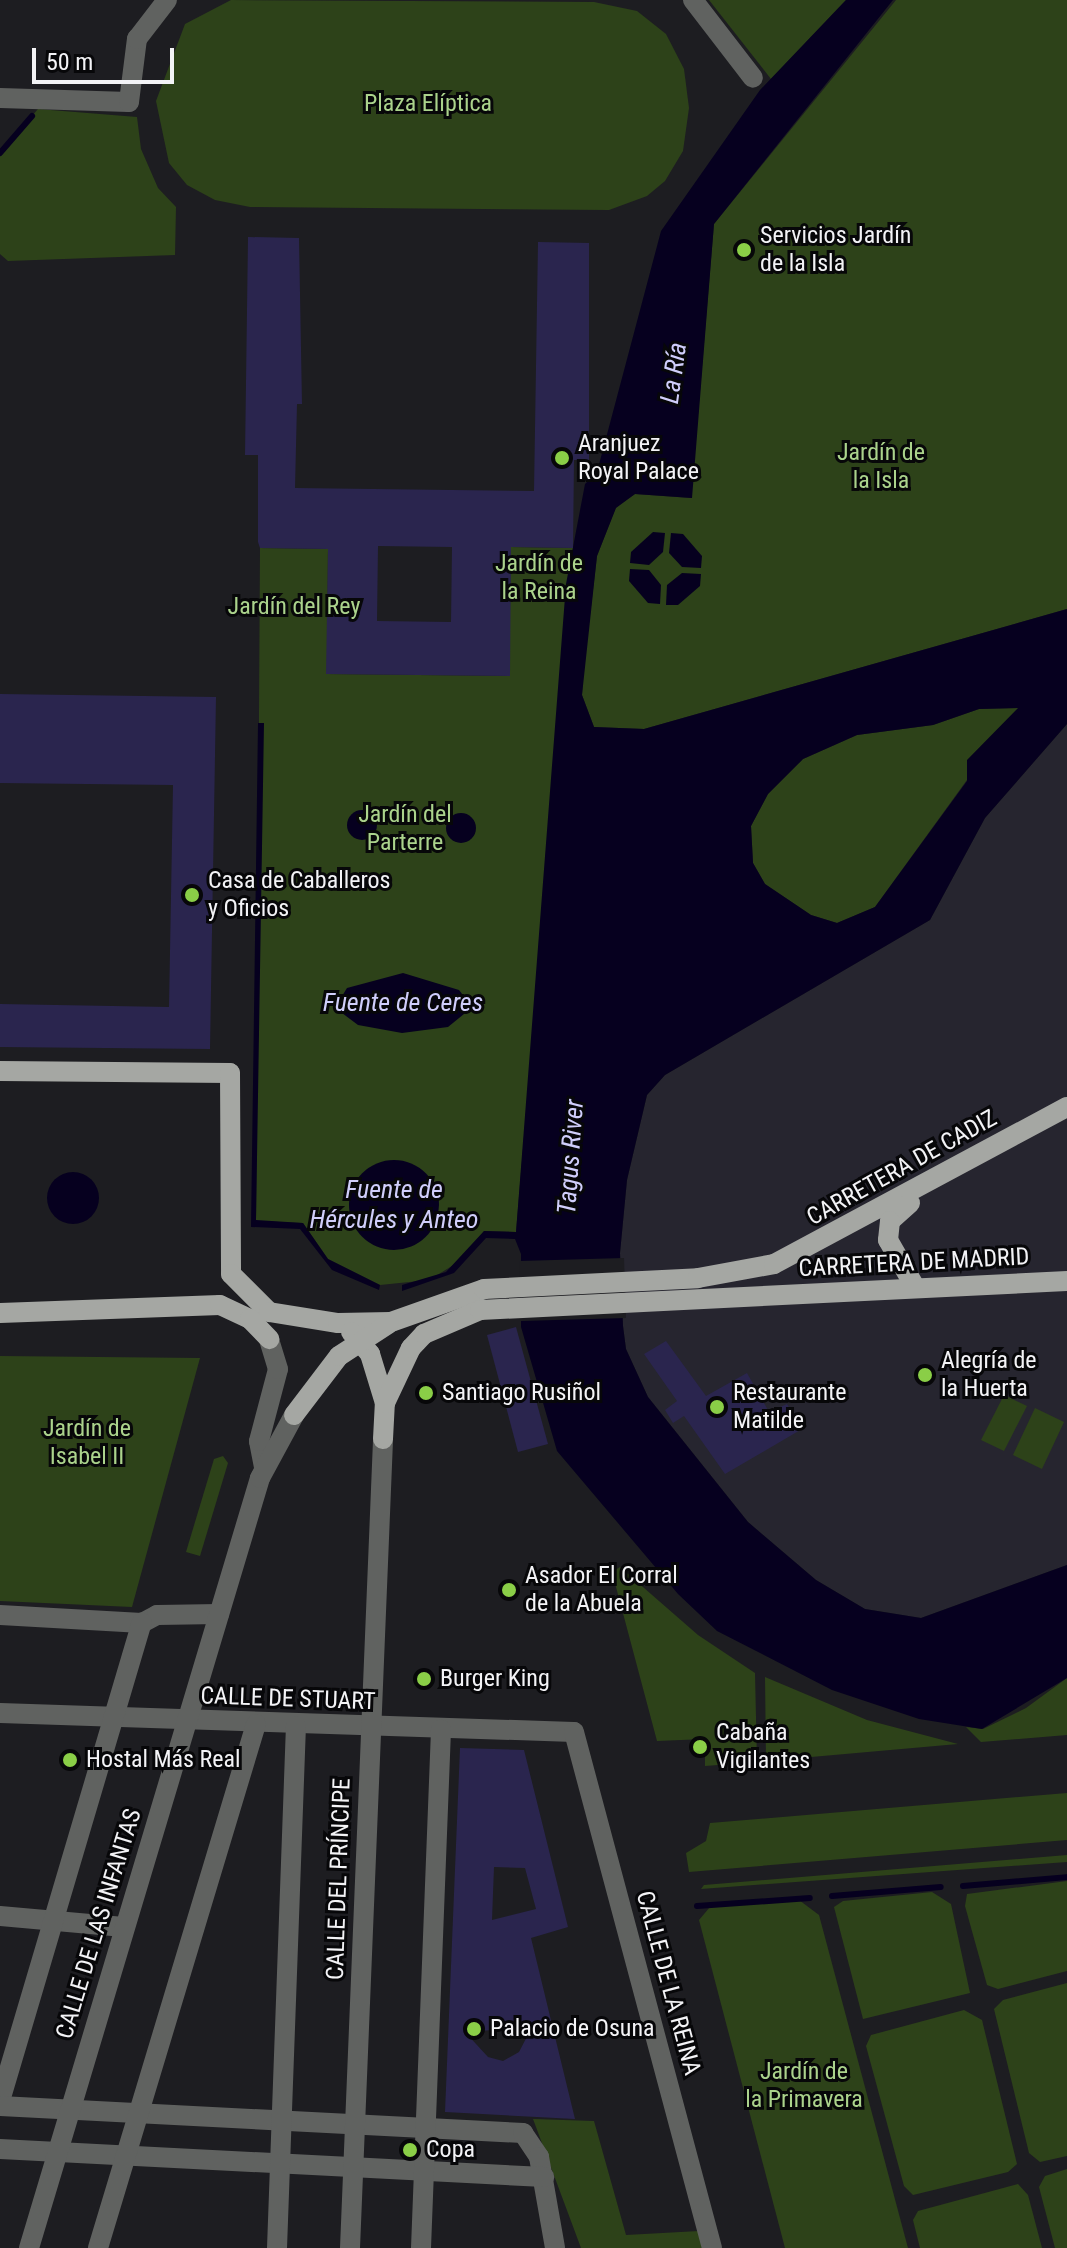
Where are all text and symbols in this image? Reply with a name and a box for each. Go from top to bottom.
scale bar [36,32,178,82]
text: 50 m [46,48,93,76]
park label: Plaza Elíptica [364,90,492,118]
place label: Servicios Jardín de la Isla [760,222,911,278]
marker: Servicios Jardín de la Isla [735,241,753,259]
water label: La Ría [654,340,694,406]
place label: Aranjuez Royal Palace [578,430,699,486]
park label: Jardín de la Isla [837,439,925,495]
marker: Aranjuez Royal Palace [553,449,571,467]
park label: Jardín de la Reina [495,550,583,606]
park label: Jardín del Rey [228,593,360,621]
park label: Jardín del Parterre [358,801,452,857]
place label: Casa de Caballeros y Oficios [208,867,390,923]
marker: Casa de Caballeros y Oficios [183,886,201,904]
water label: Fuente de Ceres [323,987,483,1019]
water label: Tagus River [551,1098,591,1216]
street label: CARRETERA DE CADIZ [802,1104,1002,1232]
water label: Fuente de Hércules y Anteo [310,1174,478,1236]
street label: CARRETERA DE MADRID [798,1243,1030,1283]
place label: Alegría de la Huerta [941,1347,1037,1403]
marker: Alegría de la Huerta [916,1366,934,1384]
place label: Santiago Rusiñol [442,1379,601,1407]
place label: Restaurante Matilde [733,1379,846,1435]
marker: Santiago Rusiñol [417,1384,435,1402]
marker: Restaurante Matilde [708,1398,726,1416]
park label: Jardín de Isabel II [43,1415,131,1471]
place label: Asador El Corral de la Abuela [525,1562,678,1618]
marker: Asador El Corral de la Abuela [500,1581,518,1599]
place label: Burger King [440,1665,550,1693]
marker: Burger King [415,1670,433,1688]
street label: CALLE DE STUART [200,1682,376,1716]
place label: Cabaña Vigilantes [716,1719,810,1775]
marker: Cabaña Vigilantes [691,1738,709,1756]
place label: Hostal Más Real [86,1746,241,1774]
marker: Hostal Más Real [61,1751,79,1769]
street label: CALLE DEL PRÍNCIPE [321,1778,357,1980]
street label: CALLE DE LAS INFANTAS [50,1806,148,2042]
street label: CALLE DE LA REINA [630,1888,706,2078]
place label: Palacio de Osuna [490,2015,655,2043]
marker: Palacio de Osuna [465,2020,483,2038]
park label: Jardín de la Primavera [745,2058,863,2114]
place label: Copa [426,2136,475,2164]
marker: Copa [401,2141,419,2159]

